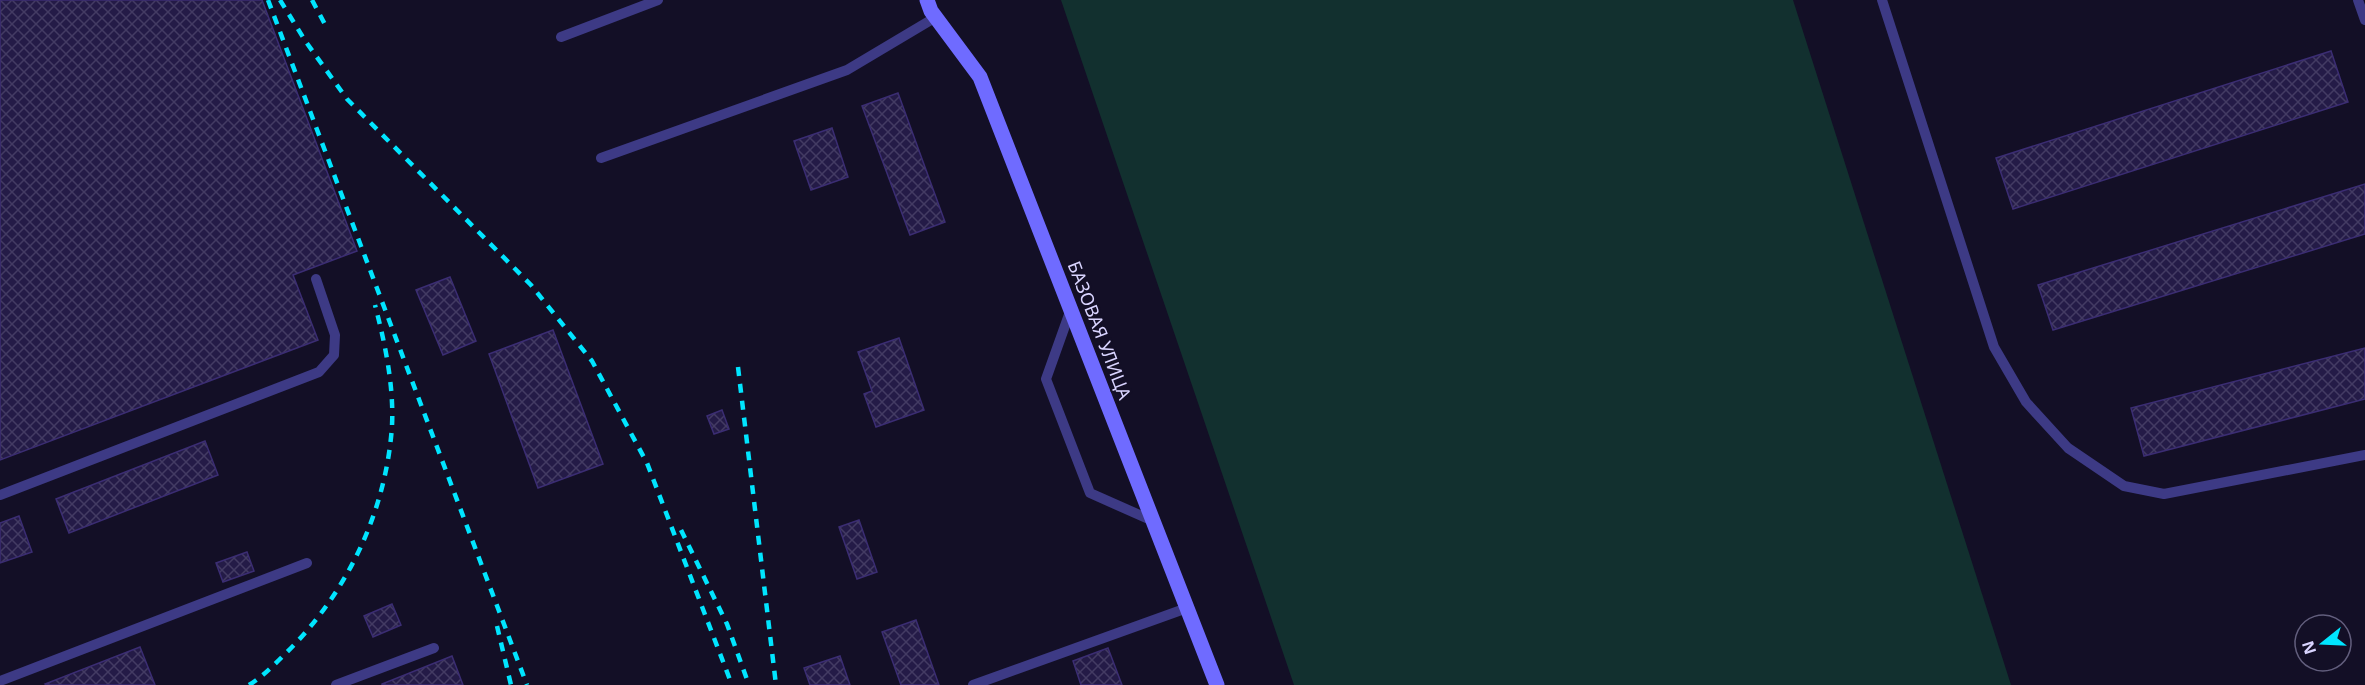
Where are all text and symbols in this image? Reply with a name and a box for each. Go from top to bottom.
street label: БАЗОВАЯ УЛИЦА [1063,257,1138,403]
north arrow [2293,613,2353,673]
text: N [2296,638,2321,657]

